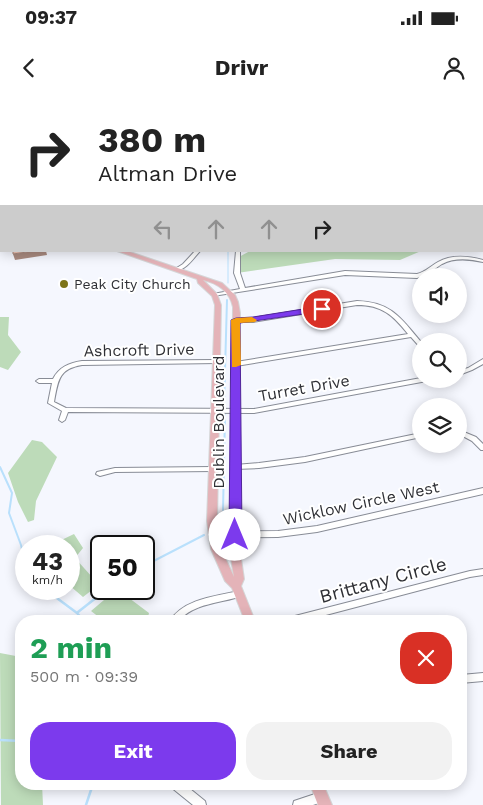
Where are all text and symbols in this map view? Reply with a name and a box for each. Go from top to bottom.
text: 09:37 [25,6,77,29]
icon: back [15,54,43,82]
icon: person [440,54,468,82]
text: Drivr [215,55,268,80]
text: 380 m [98,119,206,161]
icon: right [15,120,80,185]
text: Altman Drive [98,161,237,186]
icon: left [149,215,177,243]
icon: ahead [202,215,230,243]
icon: ahead [255,215,283,243]
icon: right [308,215,336,243]
map controls [412,268,467,453]
button: sound [412,268,467,323]
place label: Peak City Church [74,276,191,292]
marker: Peak City Church [58,278,70,290]
pin [301,288,343,330]
icon: arrive [308,295,336,323]
button: search [412,333,467,388]
street label: Ashcroft Drive [83,340,195,360]
street label: Dublin Boulevard [209,355,228,489]
street label: Turret Drive [257,371,351,405]
button: layers [412,398,467,453]
street label: Wicklow Circle West [281,477,441,529]
position arrow [208,508,260,560]
speed limit sign: 50 [90,535,155,600]
text: 43 [32,547,63,576]
street label: Brittany Circle [317,552,449,608]
text: km/h [32,573,63,587]
text: 2 min [30,630,112,665]
button: close [400,632,452,684]
text: 500 m · 09:39 [30,667,138,686]
button: Exit [30,722,236,780]
button: Share [246,722,452,780]

